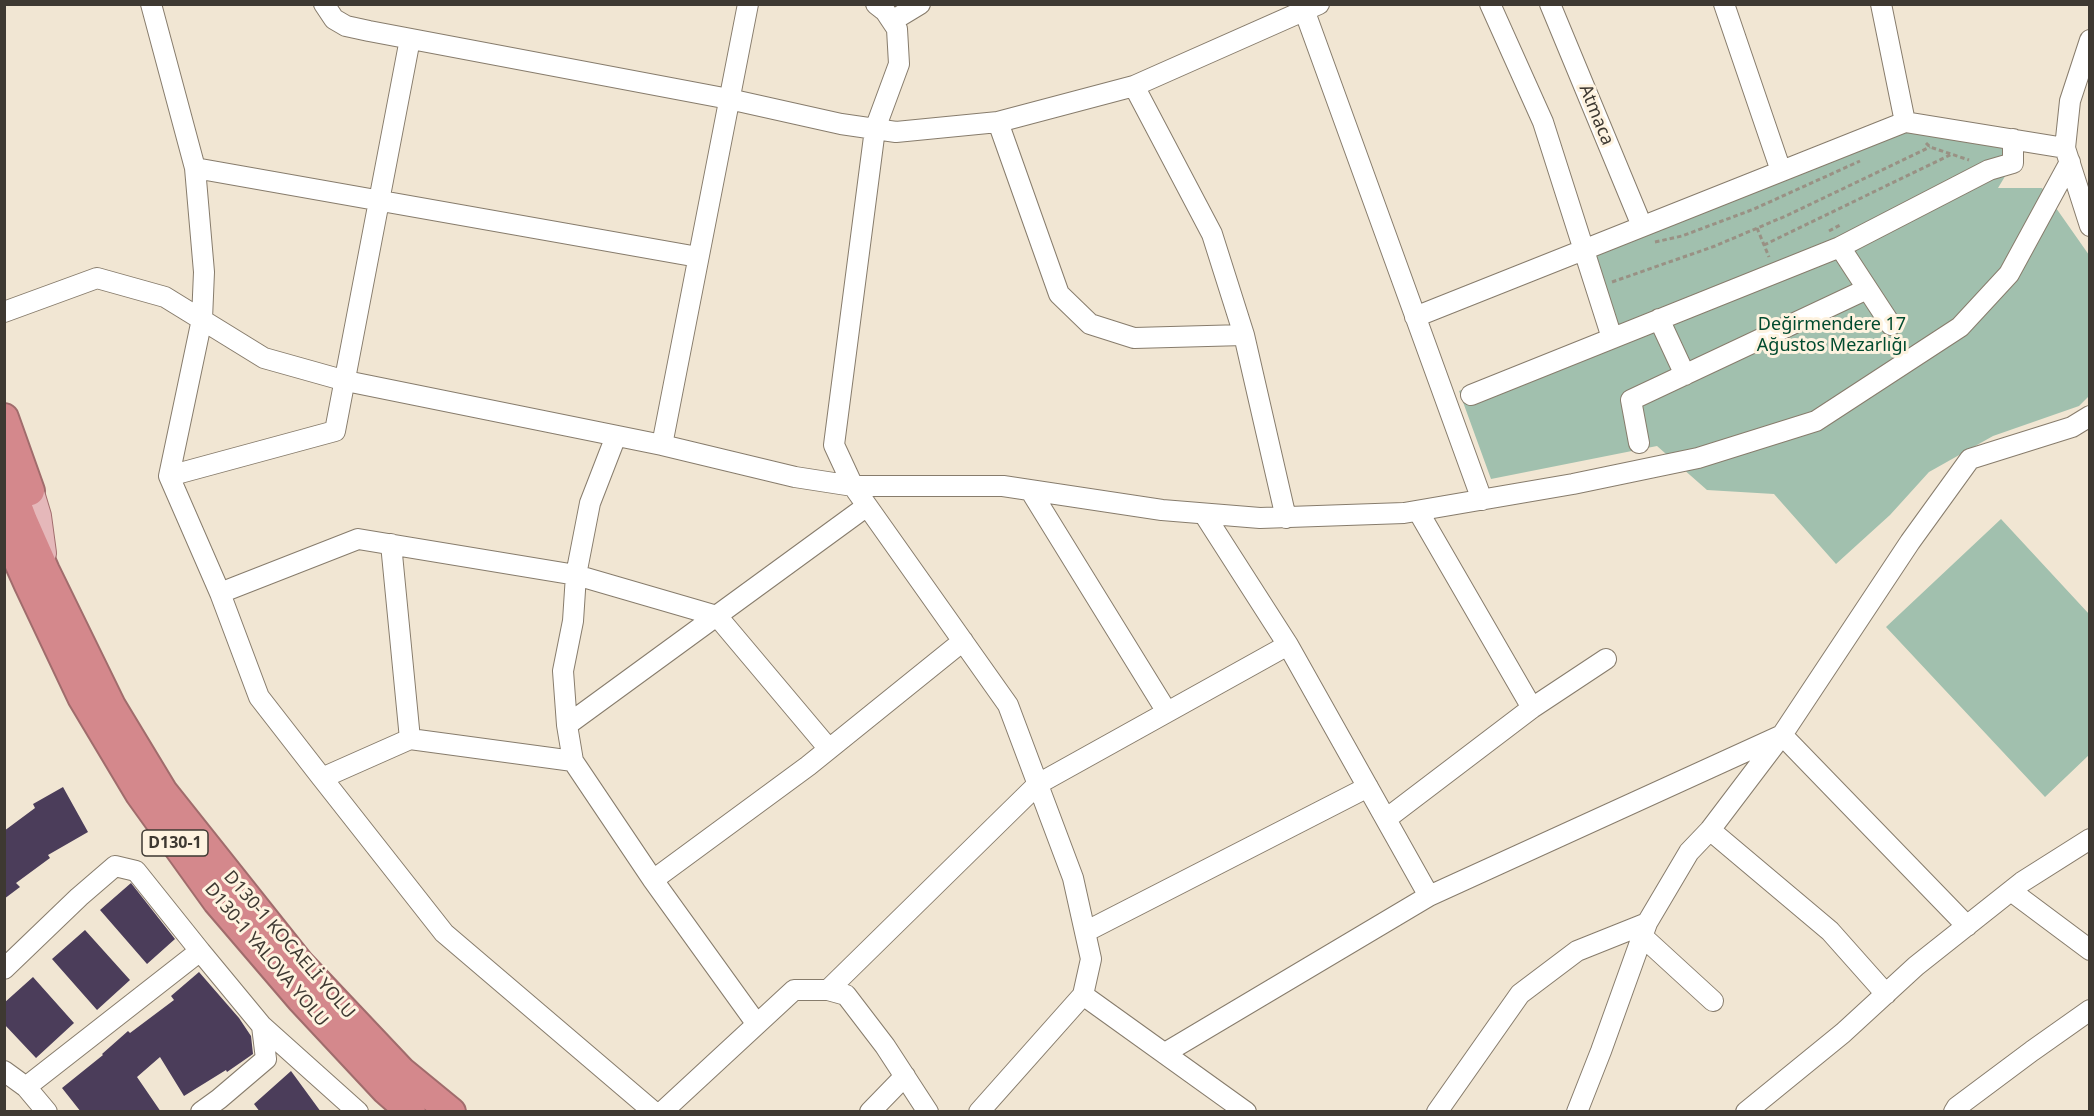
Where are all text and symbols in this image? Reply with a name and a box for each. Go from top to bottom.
street label: Atmaca [1574,81,1618,149]
park label: Değirmendere 17 Ağustos Mezarlığı [1757,314,1907,356]
road number: D130-1 [142,830,208,856]
street label: D130-1 KOCAELİ YOLU [219,867,359,1023]
street label: D130-1 YALOVA YOLU [200,879,332,1031]

